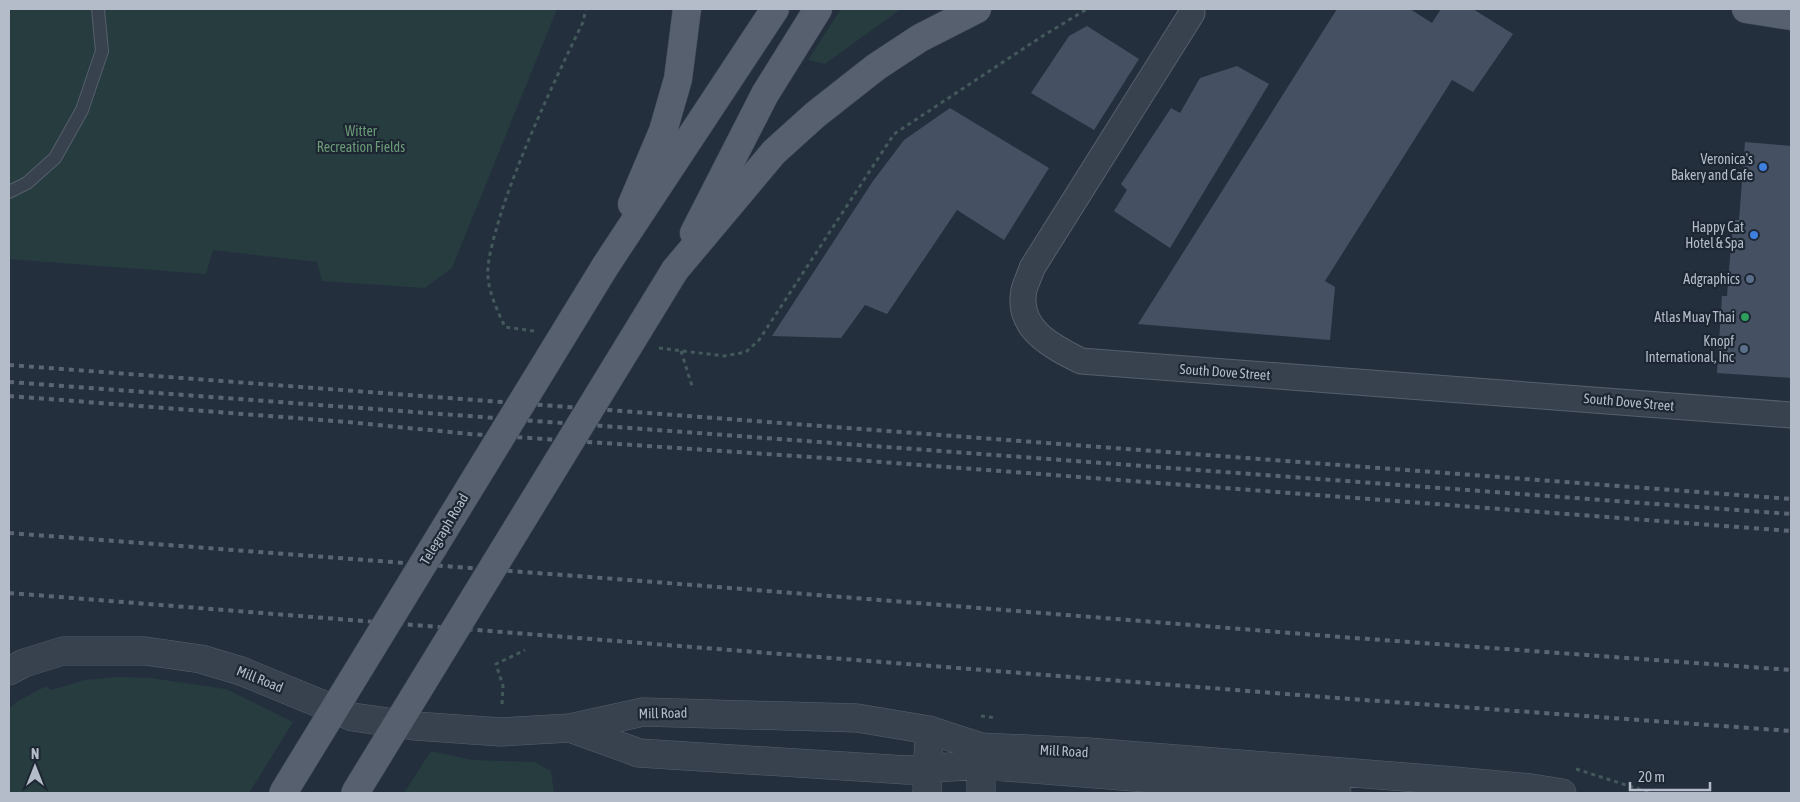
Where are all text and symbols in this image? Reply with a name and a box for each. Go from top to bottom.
park label: Witter Recreation Fields [317,123,405,155]
place label: Veronica's Bakery and Cafe [1671,151,1753,183]
marker: Veronica's Bakery and Cafe [1757,161,1769,173]
place label: Happy Cat Hotel & Spa [1685,219,1744,251]
marker: Happy Cat Hotel & Spa [1748,229,1760,241]
place label: Adgraphics [1683,271,1740,287]
marker: Adgraphics [1744,273,1756,285]
place label: Atlas Muay Thai [1654,309,1735,325]
marker: Atlas Muay Thai [1739,311,1751,323]
place label: Knopf International, Inc [1645,333,1735,365]
marker: Knopf International, Inc [1738,343,1750,355]
street label: South Dove Street [1179,361,1271,383]
street label: South Dove Street [1583,390,1675,414]
street label: Telegraph Road [417,491,471,567]
street label: Mill Road [234,662,286,696]
street label: Mill Road [639,705,687,721]
north arrow [10,742,60,792]
street label: Mill Road [1039,742,1089,760]
text: N [31,746,39,762]
scale bar [1630,760,1710,792]
text: 20 m [1638,768,1665,785]

